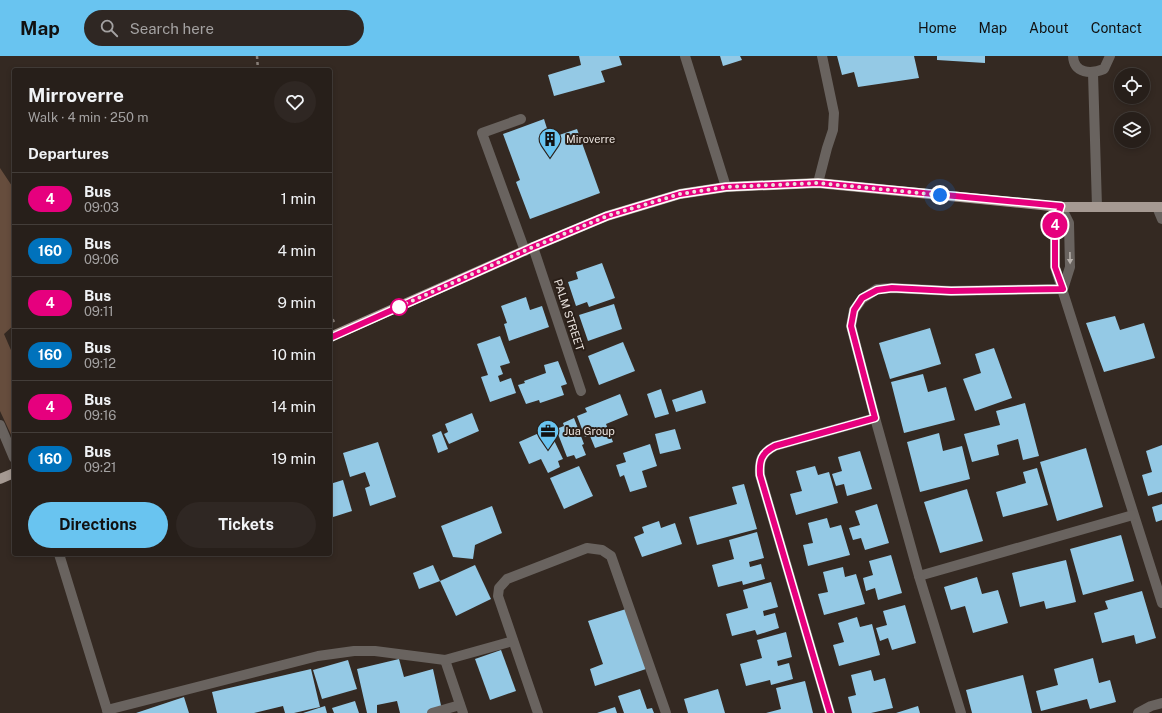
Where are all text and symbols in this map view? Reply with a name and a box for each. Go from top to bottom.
search box [84,10,364,46]
text: Map [20,17,60,39]
icon: search [98,17,120,39]
text: Search here [130,20,214,37]
text: Home [918,20,957,36]
text: Map [979,20,1007,36]
text: About [1029,20,1069,36]
text: Contact [1091,20,1142,36]
map controls [1114,68,1150,148]
button: locate [1114,68,1150,104]
button: heart [274,81,316,123]
text: Mirroverre [28,84,124,106]
text: Walk · 4 min · 250 m [28,110,148,125]
button: layers [1114,112,1150,148]
building icon: Miroverre [537,126,563,159]
place label: Miroverre [566,133,615,145]
text: Departures [28,145,109,162]
text: Bus [84,183,111,200]
your location [930,185,950,205]
text: 1 min [281,190,316,207]
text: 4 [45,191,55,207]
text: 09:03 [84,200,119,215]
line badge: 4 [1042,212,1068,238]
text: 4 [1050,217,1060,233]
text: Bus [84,235,111,252]
text: 4 min [277,242,316,259]
text: 160 [38,243,62,259]
text: 09:06 [84,252,119,267]
one-way arrow [1066,252,1073,264]
street label: PALM STREET [552,278,586,353]
text: Bus [84,287,111,304]
text: 9 min [278,294,316,311]
text: 4 [45,295,55,311]
unlabelled marker [390,298,408,316]
text: 09:11 [84,304,114,319]
text: Bus [84,339,111,356]
text: 10 min [272,346,316,363]
text: 160 [38,347,62,363]
text: 09:12 [84,356,116,371]
text: Bus [84,391,111,408]
text: 14 min [271,398,316,415]
text: 4 [45,399,55,415]
text: 09:16 [84,408,116,423]
office icon: Jua Group [535,418,561,451]
place label: Jua Group [564,425,615,437]
text: Bus [84,443,111,460]
text: 19 min [271,450,316,467]
text: 160 [38,451,62,467]
text: 09:21 [84,460,116,475]
button: Directions [28,502,168,548]
button: Tickets [176,502,316,548]

